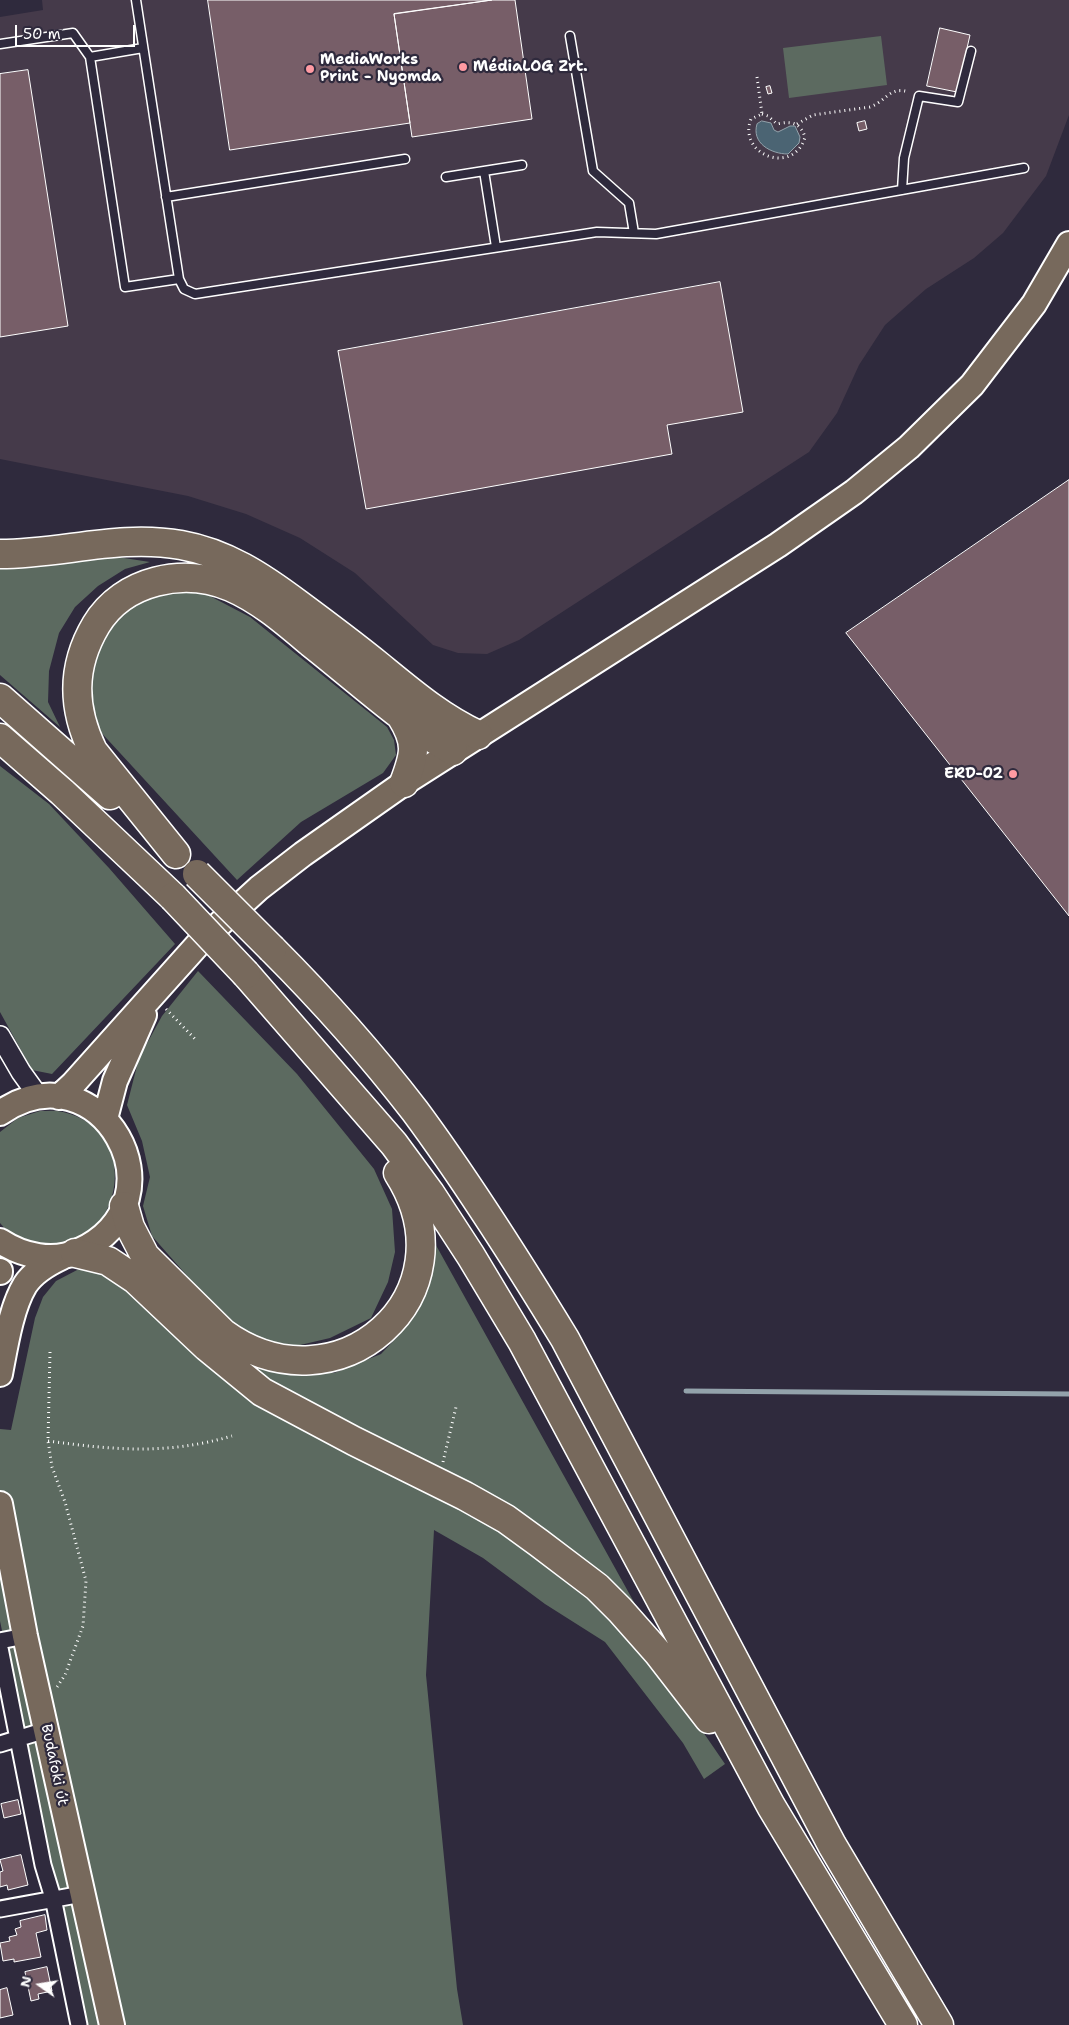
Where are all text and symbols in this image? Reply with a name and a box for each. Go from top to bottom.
scale bar [18,15,138,47]
text: 50 m [23,24,61,44]
place label: MediaWorks Print - Nyomda [320,51,442,86]
place label: MédiaLOG Zrt. [473,58,588,76]
marker: MédiaLOG Zrt. [457,61,469,73]
marker: MediaWorks Print - Nyomda [304,63,316,75]
place label: ERD-02 [944,765,1003,783]
marker: ERD-02 [1007,768,1019,780]
street label: Budafoki út [37,1723,71,1807]
north arrow [15,1960,65,2010]
text: N [15,1974,35,1989]

